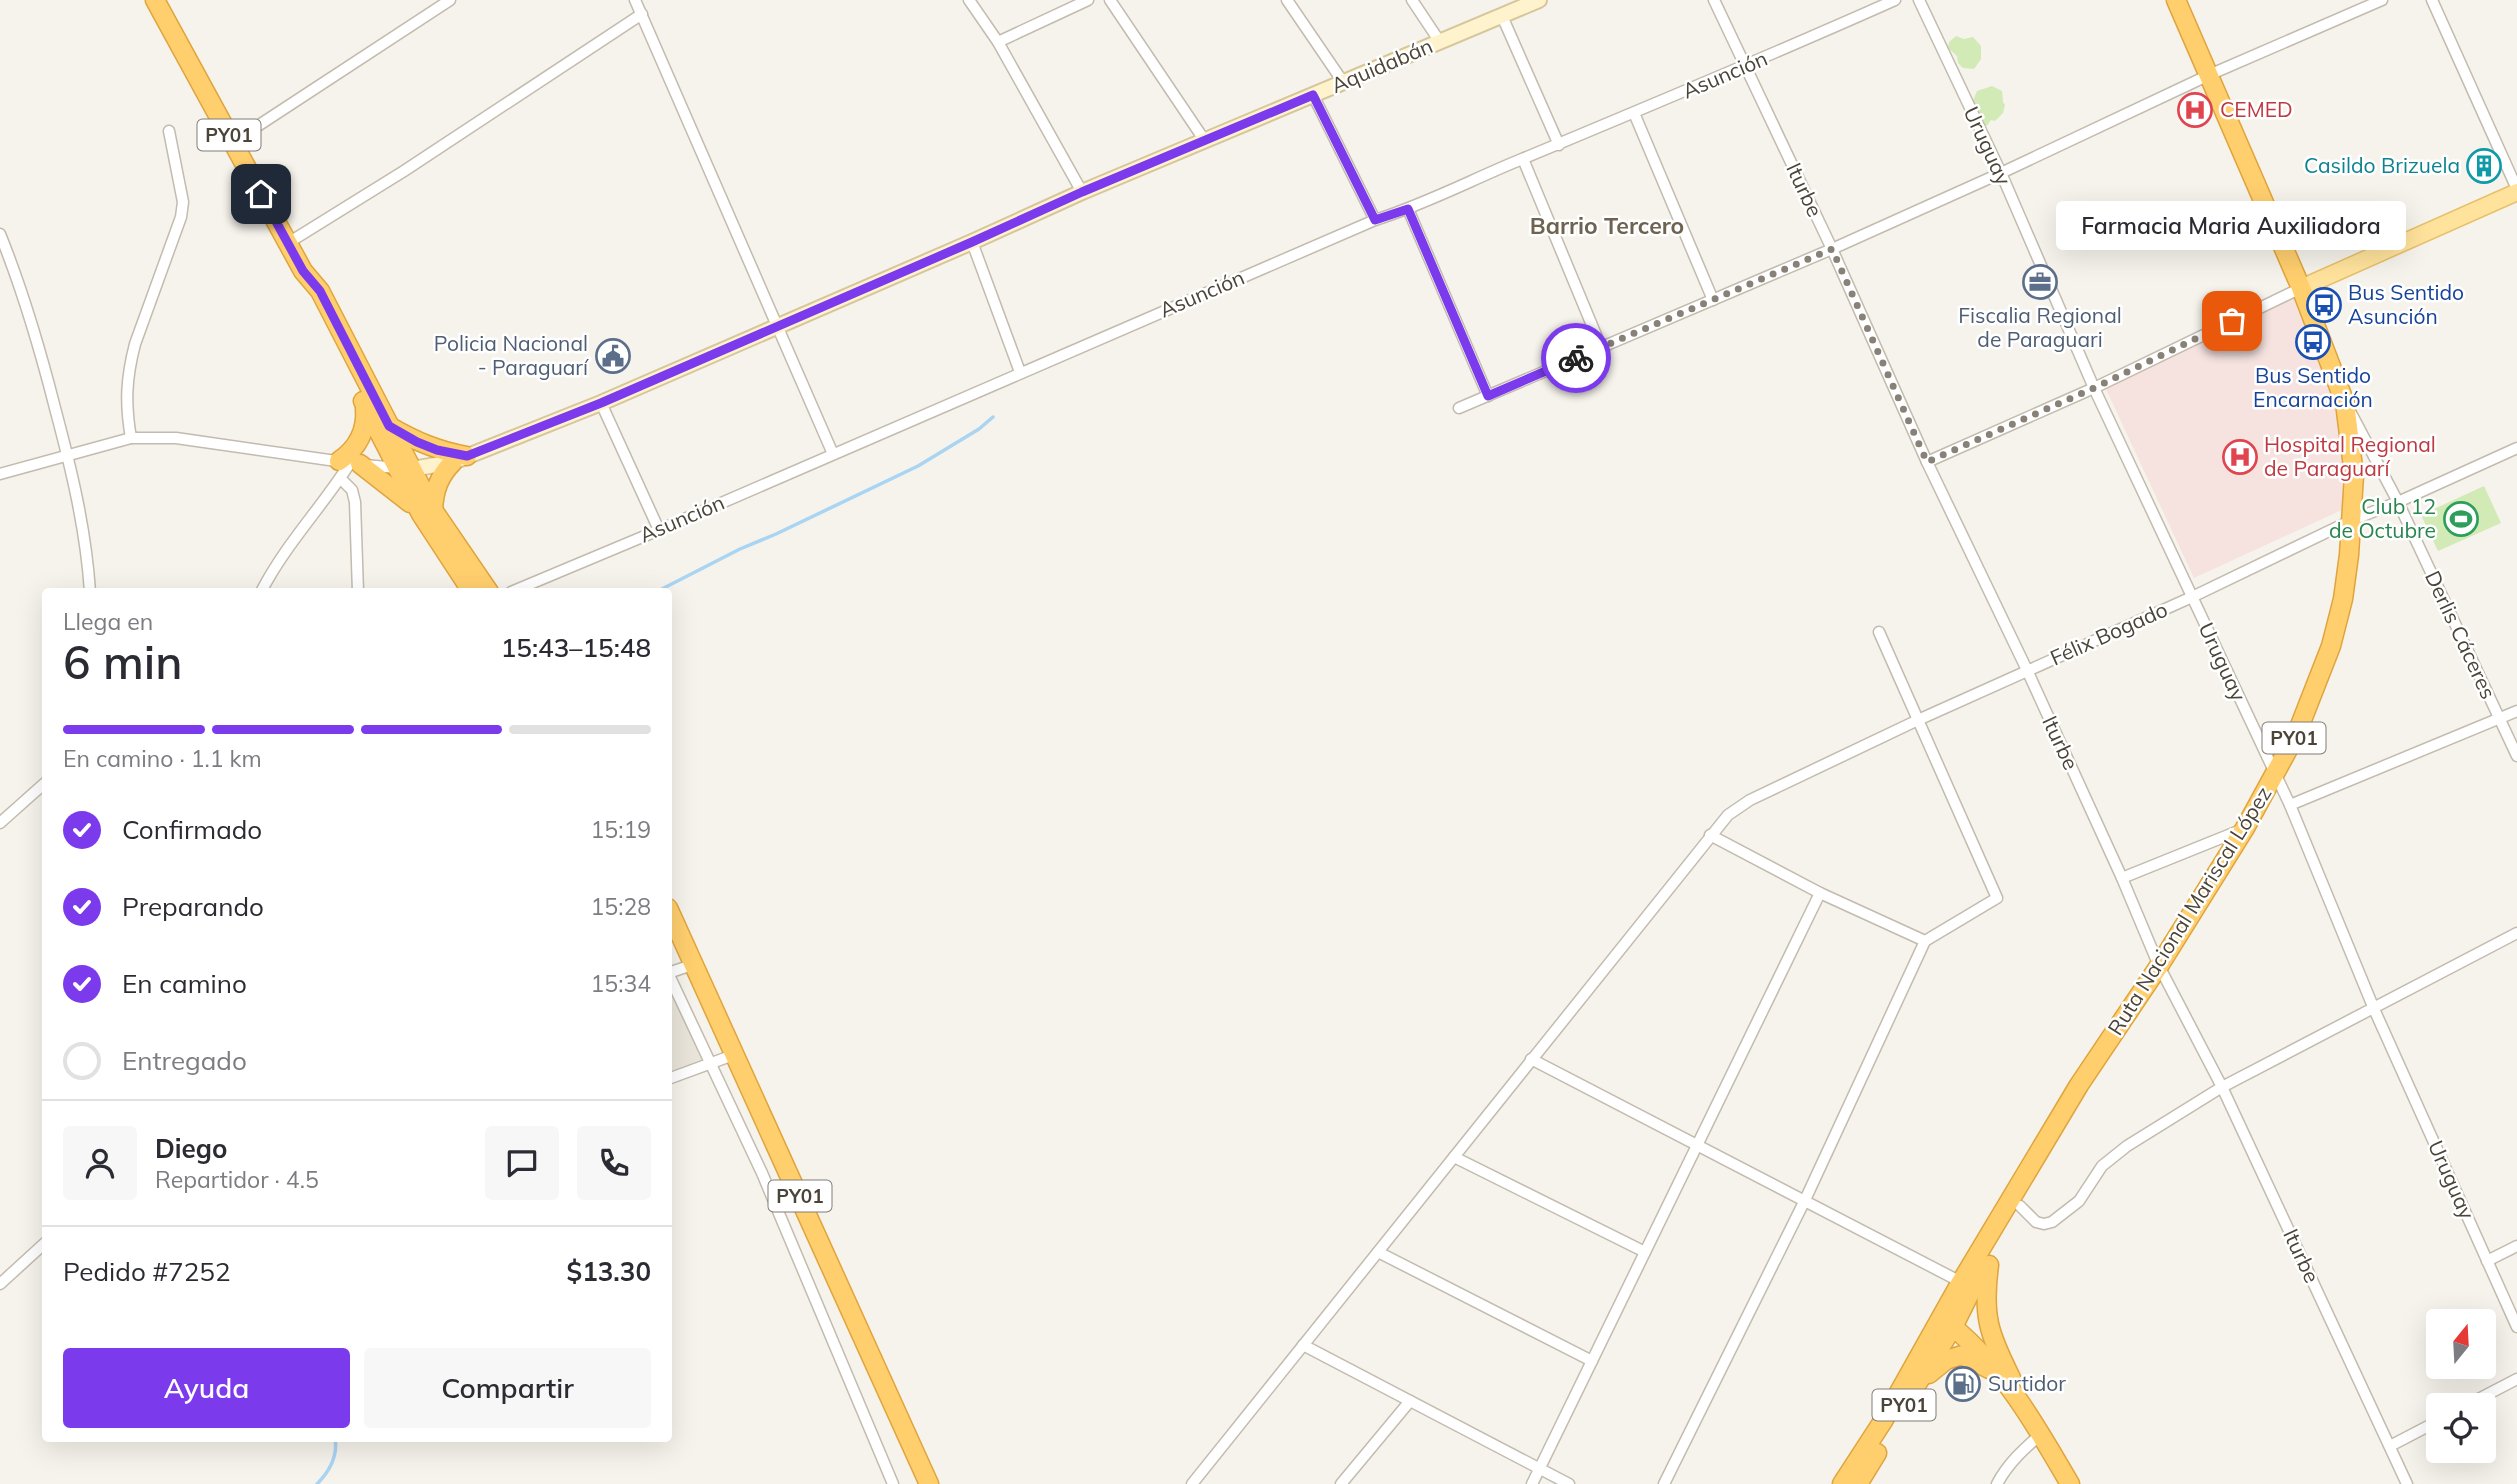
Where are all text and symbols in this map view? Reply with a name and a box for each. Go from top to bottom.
street label: Aquidabán [1327,32,1436,98]
street label: Asunción [1678,45,1771,104]
hospital icon: CEMED [2176,91,2214,129]
place label: CEMED [2220,96,2293,122]
street label: Uruguay [1958,102,2017,189]
road number: PY01 [198,119,260,150]
building icon: Casildo Brizuela [2465,147,2503,185]
place label: Casildo Brizuela [2304,152,2460,178]
street label: Iturbe [1781,158,1829,221]
pin [231,164,291,224]
icon: home [242,175,280,213]
callout: Farmacia Maria Auxiliadora [2057,202,2407,251]
district label: Barrio Tercero [1530,211,1684,240]
text: Farmacia Maria Auxiliadora [2081,211,2381,240]
office icon: Fiscalia Regional de Paraguari [2021,263,2059,301]
street label: Asunción [1155,264,1248,323]
place label: Bus Sentido Asunción [2348,279,2464,329]
bus stop icon: Bus Sentido Asunción [2305,286,2343,324]
pin [2202,291,2262,351]
place label: Fiscalia Regional de Paraguari [1958,302,2122,352]
icon: bag [2213,302,2251,340]
courier [1541,323,1611,393]
bus stop icon: Bus Sentido Encarnación [2294,323,2332,361]
place label: Policia Nacional - Paraguarí [434,330,589,380]
public building icon: Policia Nacional - Paraguarí [594,337,632,375]
icon: bike [1557,339,1595,377]
place label: Bus Sentido Encarnación [2253,362,2373,412]
place label: Hospital Regional de Paraguarí [2264,431,2436,481]
hospital icon: Hospital Regional de Paraguarí [2221,438,2259,476]
street label: Asunción [635,489,728,548]
place label: Club 12 de Octubre [2329,493,2436,543]
sports icon: Club 12 de Octubre [2442,500,2480,538]
street label: Derlis Cáceres [2420,566,2502,703]
street label: Félix Bogado [2046,596,2171,671]
text: Llega en [63,607,153,636]
street label: Uruguay [2193,618,2252,705]
text: 15:43–15:48 [501,631,651,664]
text: 6 min [63,633,182,691]
street label: Iturbe [2037,711,2085,774]
road number: PY01 [2262,722,2326,754]
text: En camino · 1.1 km [63,744,262,773]
street label: Ruta Nacional Mariscal López [2102,781,2277,1040]
icon: check [63,811,101,849]
text: Confirmado [122,813,262,846]
text: 15:19 [591,815,651,844]
icon: check [63,888,101,926]
text: Preparando [122,890,264,923]
text: 15:28 [591,892,651,921]
icon: check [63,965,101,1003]
text: En camino [122,967,247,1000]
text: 15:34 [591,969,651,998]
text: Entregado [122,1044,247,1077]
button: person [63,1126,137,1200]
button: chat [485,1126,559,1200]
button: phone [577,1126,651,1200]
text: Diego [155,1132,227,1165]
street label: Uruguay [2423,1136,2481,1223]
text: Repartidor · 4.5 [155,1165,319,1194]
road number: PY01 [768,1180,832,1212]
street label: Iturbe [2278,1224,2326,1287]
text: Pedido #7252 [63,1255,231,1288]
text: $13.30 [567,1255,651,1288]
north arrow [2426,1309,2496,1379]
map controls [2426,1309,2496,1463]
button: Ayuda [63,1348,350,1428]
button: Compartir [364,1348,651,1428]
fuel station icon: Surtidor [1944,1365,1982,1403]
place label: Surtidor [1988,1370,2066,1396]
road number: PY01 [1872,1390,1936,1420]
button: locate [2426,1393,2496,1463]

